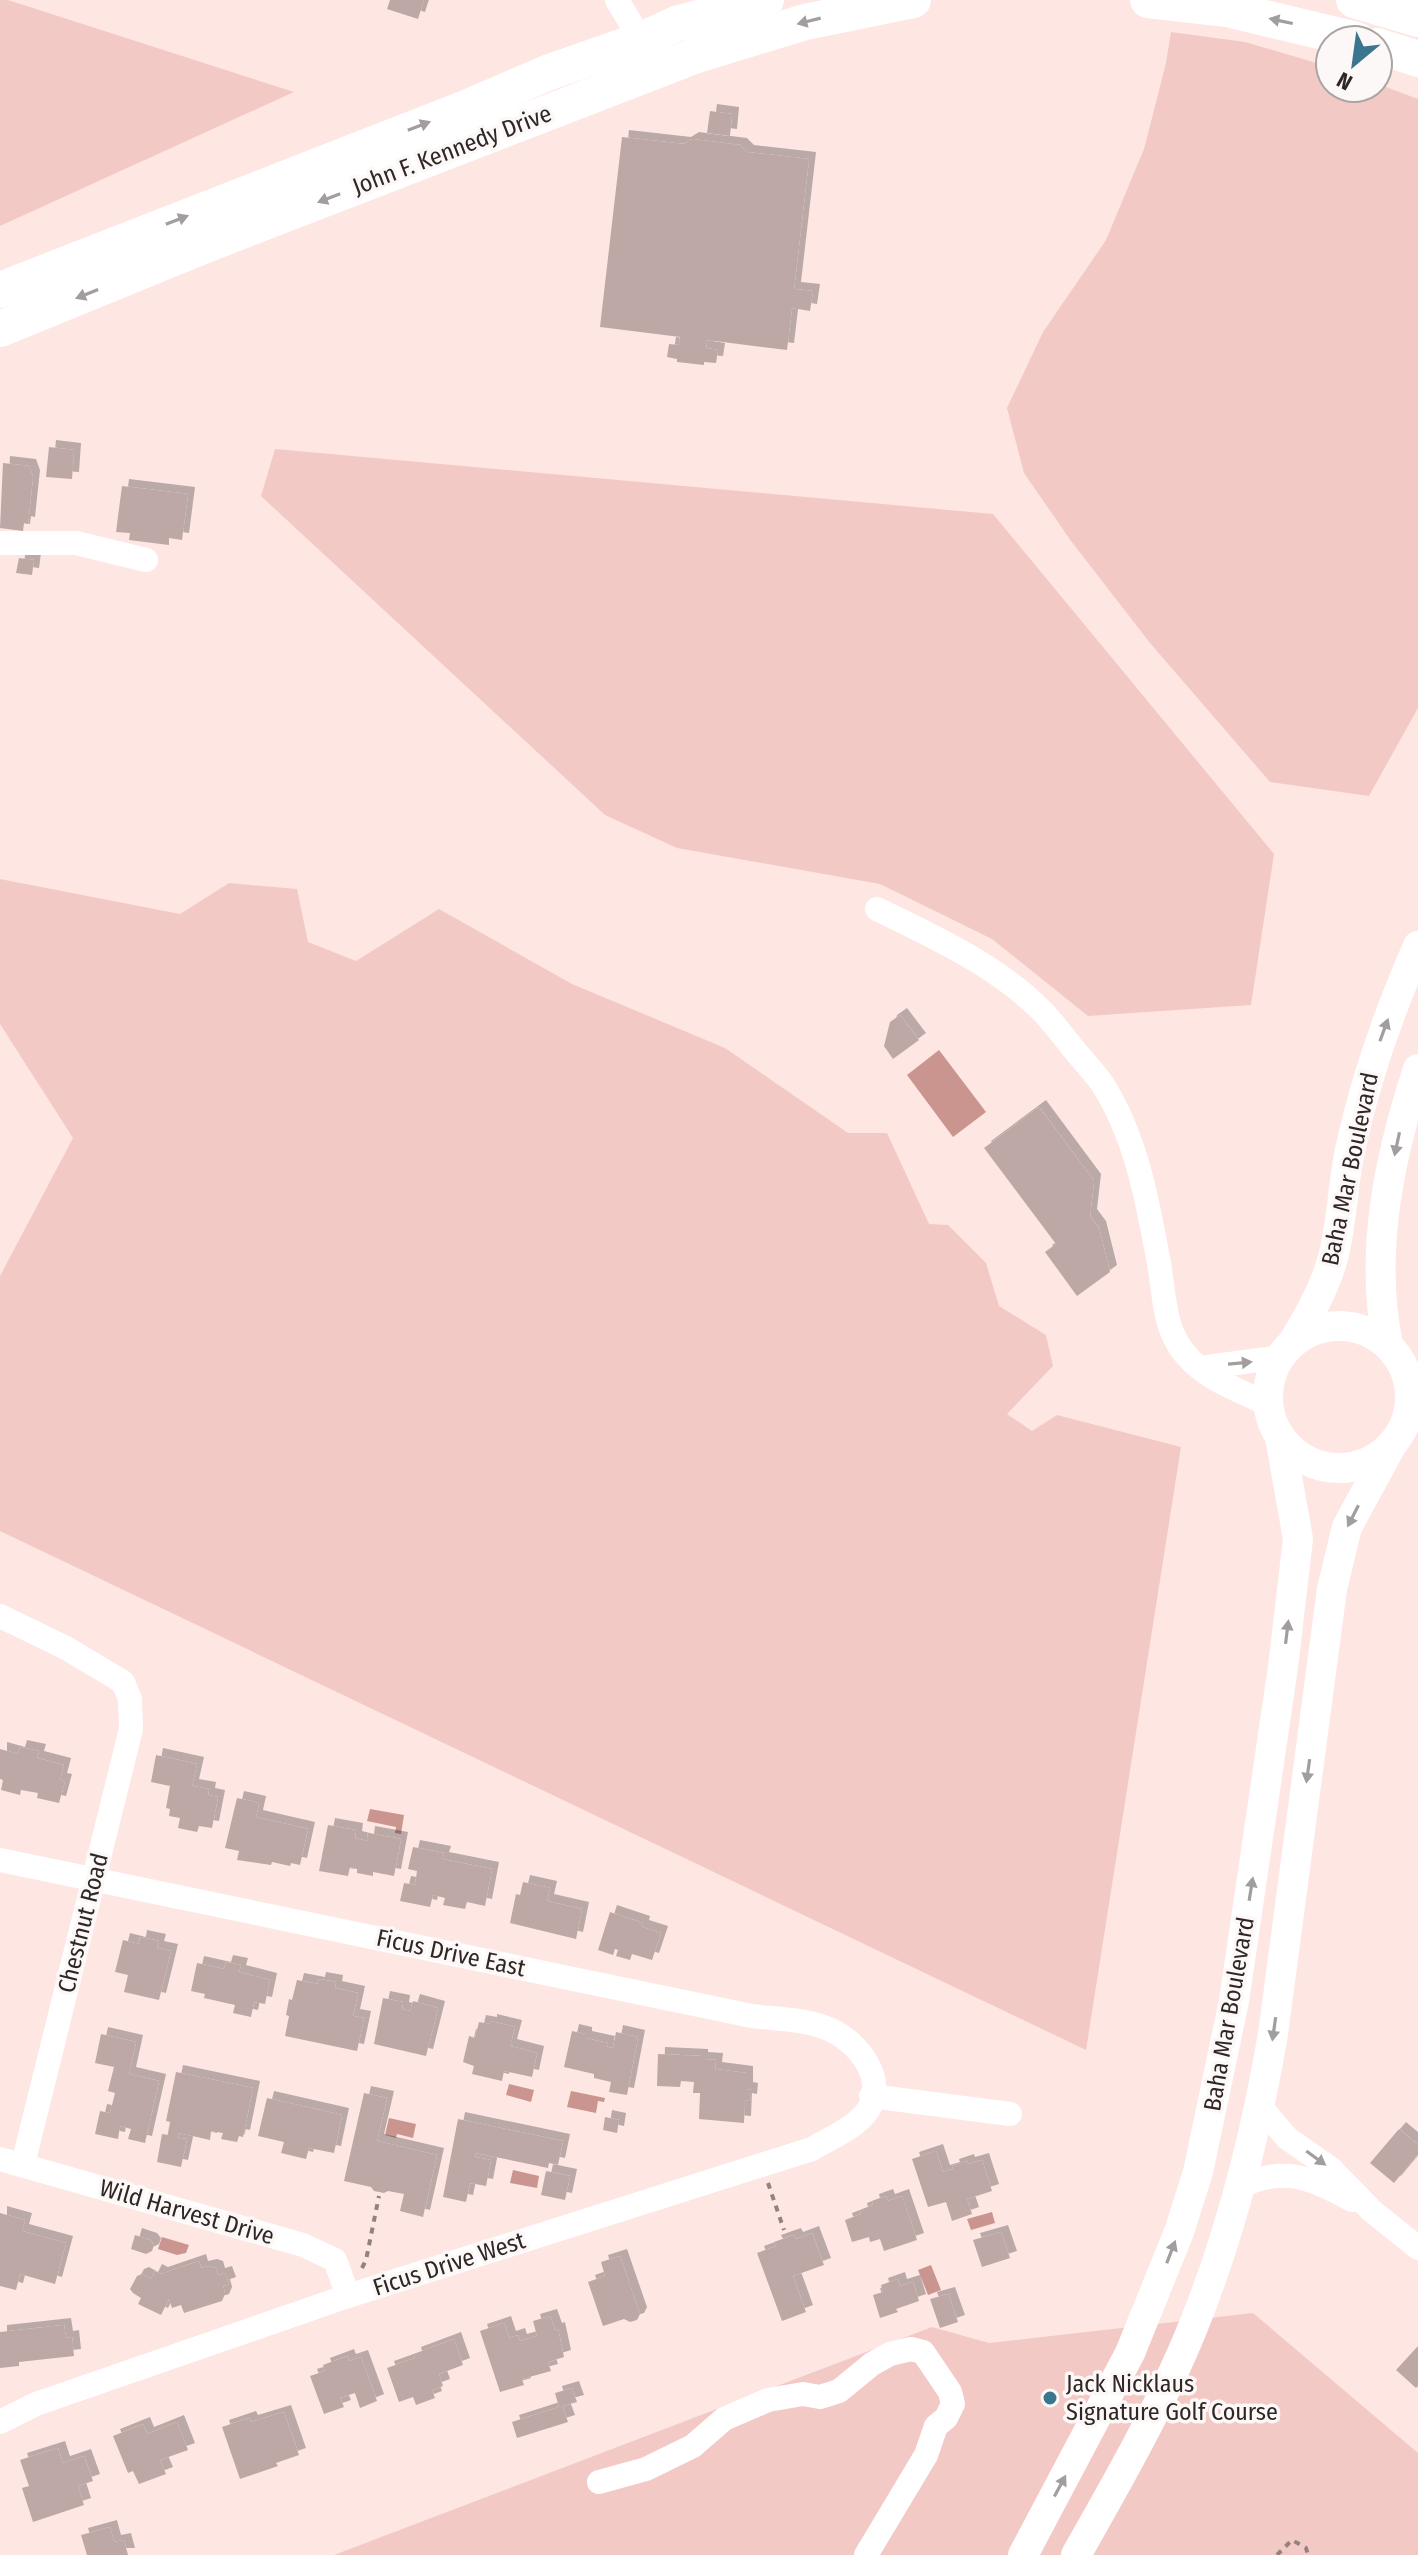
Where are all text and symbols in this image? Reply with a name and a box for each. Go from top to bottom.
one-way arrow [1268,14,1293,27]
one-way arrow [797,16,822,28]
north arrow [1314,24,1394,104]
text: N [1332,66,1357,96]
street label: John F. Kennedy Drive [349,99,555,201]
one-way arrow [407,119,431,132]
one-way arrow [317,191,341,204]
one-way arrow [165,213,189,226]
one-way arrow [75,287,99,300]
one-way arrow [1379,1018,1391,1042]
street label: Baha Mar Boulevard [1316,1070,1384,1268]
one-way arrow [1390,1132,1403,1157]
one-way arrow [1228,1356,1253,1369]
one-way arrow [1346,1505,1360,1528]
one-way arrow [1281,1619,1294,1644]
one-way arrow [1301,1759,1314,1784]
street label: Chestnut Road [52,1850,114,1996]
one-way arrow [1245,1876,1258,1901]
street label: Baha Mar Boulevard [1198,1915,1260,2113]
street label: Ficus Drive East [374,1924,528,1982]
one-way arrow [1267,2017,1279,2042]
one-way arrow [1305,2150,1326,2165]
street label: Wild Harvest Drive [96,2174,278,2250]
street label: Ficus Drive West [369,2226,529,2302]
one-way arrow [1165,2240,1178,2264]
place label: Jack Nicklaus Signature Golf Course [1066,2370,1278,2426]
marker: Jack Nicklaus Signature Golf Course [1041,2389,1059,2407]
one-way arrow [1053,2475,1067,2498]

